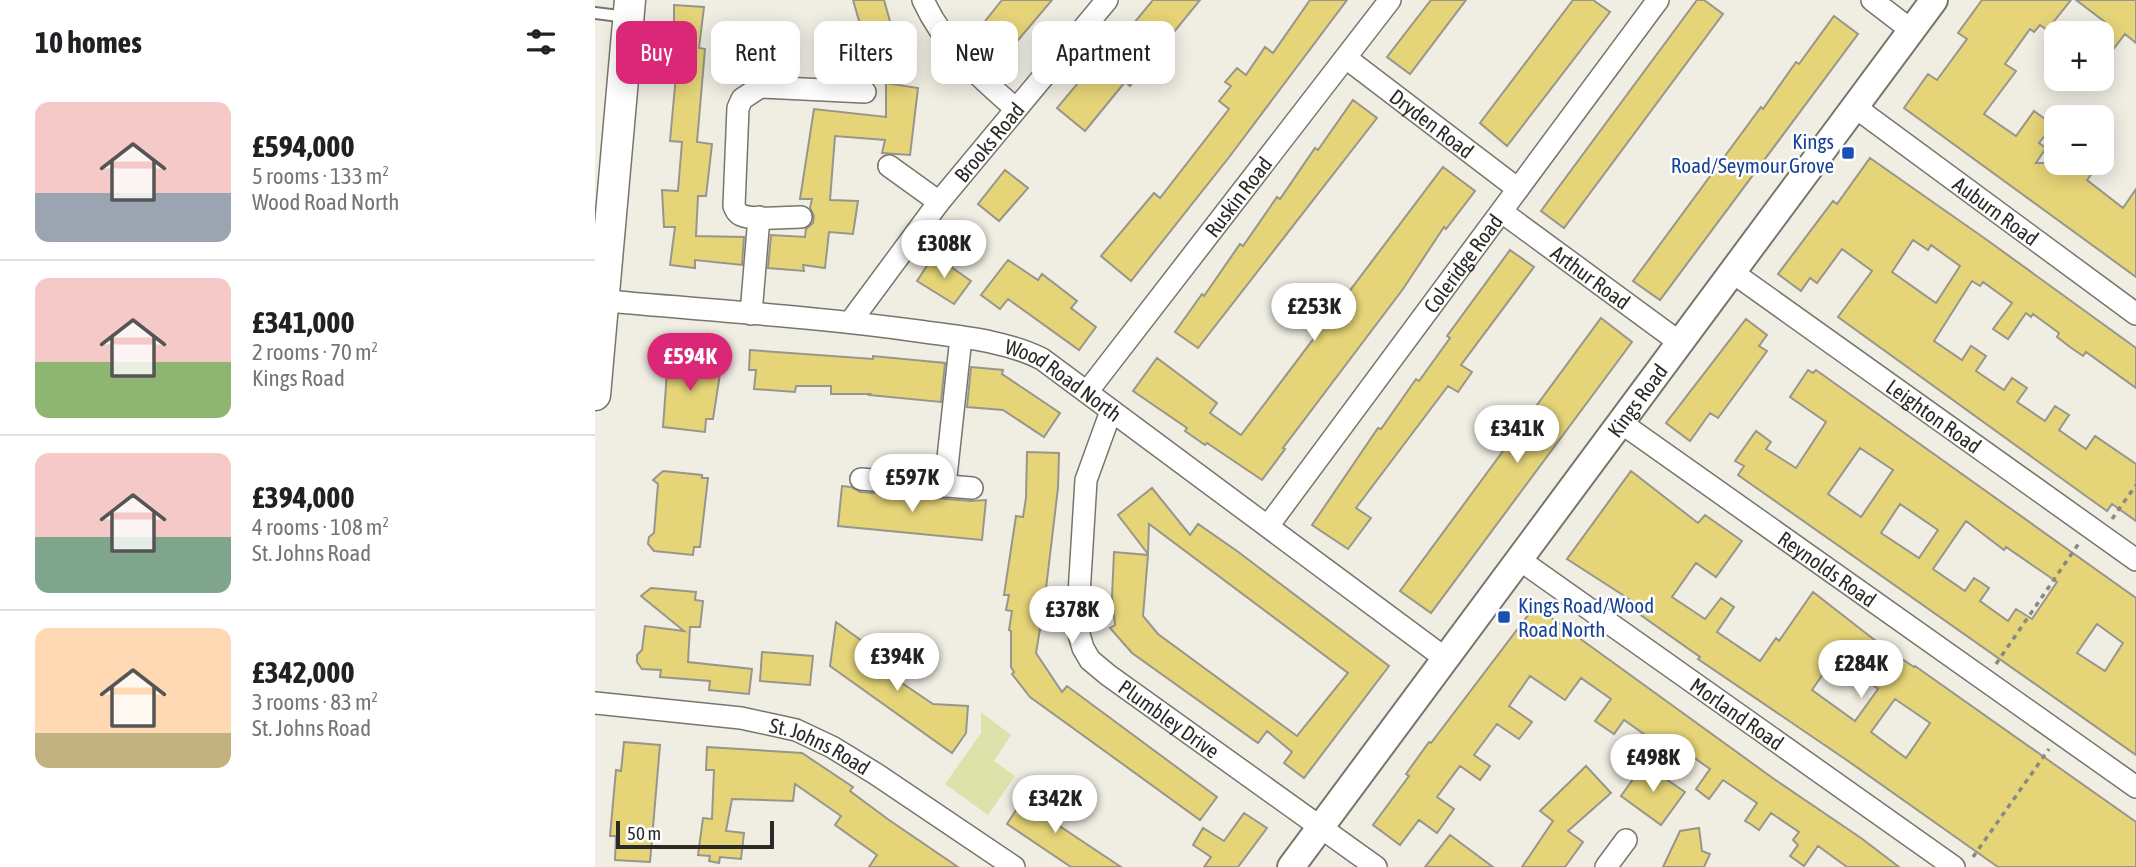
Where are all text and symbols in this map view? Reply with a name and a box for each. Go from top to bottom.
chip: Buy [616,21,697,84]
chip: Rent [711,21,800,84]
chip: Filters [814,21,917,84]
chip: New [931,21,1018,84]
chip: Apartment [1032,21,1175,84]
map controls [2044,21,2114,175]
button: + [2044,21,2114,91]
icon: filters [522,23,560,61]
text: 10 homes [35,25,142,59]
street label: Dryden Road [1385,84,1479,163]
street label: Brooks Road [949,98,1029,186]
button: − [2044,105,2114,175]
text: £594,000 [252,129,355,163]
place label: Kings Road/Seymour Grove [1671,129,1834,177]
icon: home [91,130,175,214]
marker: Kings Road/Seymour Grove [1840,145,1856,161]
street label: Ruskin Road [1200,152,1277,241]
text: 5 rooms · 133 m² [252,163,389,189]
street label: Auburn Road [1949,171,2043,250]
text: Wood Road North [252,189,399,215]
street label: Coleridge Road [1418,209,1507,317]
pin: £308K [895,220,993,280]
text: £308K [917,230,971,256]
street label: Arthur Road [1547,240,1635,314]
pin: £253K [1265,284,1363,343]
text: £253K [1287,293,1341,319]
text: £341,000 [252,305,355,339]
icon: home [91,306,175,390]
pin: £594K [641,334,739,393]
street label: Wood Road North [1002,334,1126,426]
text: 2 rooms · 70 m² [252,339,378,365]
text: £594K [663,343,717,369]
street label: Kings Road [1602,359,1672,442]
text: Kings Road [252,365,345,391]
street label: Leighton Road [1882,374,1986,458]
pin: £341K [1468,406,1566,465]
text: £341K [1490,415,1544,441]
pin: £597K [863,454,961,514]
text: £597K [885,464,939,490]
text: £394,000 [252,480,355,514]
icon: home [91,481,175,565]
text: 4 rooms · 108 m² [252,514,389,540]
street label: Reynolds Road [1774,526,1881,611]
text: St. Johns Road [252,540,371,566]
pin: £378K [1023,586,1121,646]
place label: Kings Road/Wood Road North [1518,593,1654,641]
text: £378K [1045,596,1099,622]
marker: Kings Road/Wood Road North [1496,609,1512,625]
pin: £394K [848,634,946,693]
pin: £284K [1812,640,1910,700]
text: £394K [870,643,924,669]
text: £284K [1834,650,1888,676]
text: £342,000 [252,655,355,689]
icon: home [91,656,175,740]
street label: Morland Road [1686,672,1788,755]
street label: Plumbley Drive [1114,675,1224,763]
text: 3 rooms · 83 m² [252,689,378,715]
street label: St. Johns Road [768,713,875,780]
text: St. Johns Road [252,715,371,741]
pin: £498K [1604,734,1702,794]
text: £498K [1626,744,1680,770]
pin: £342K [1006,776,1104,835]
text: £342K [1028,785,1082,811]
scale bar [616,818,773,850]
text: 50 m [627,822,661,844]

